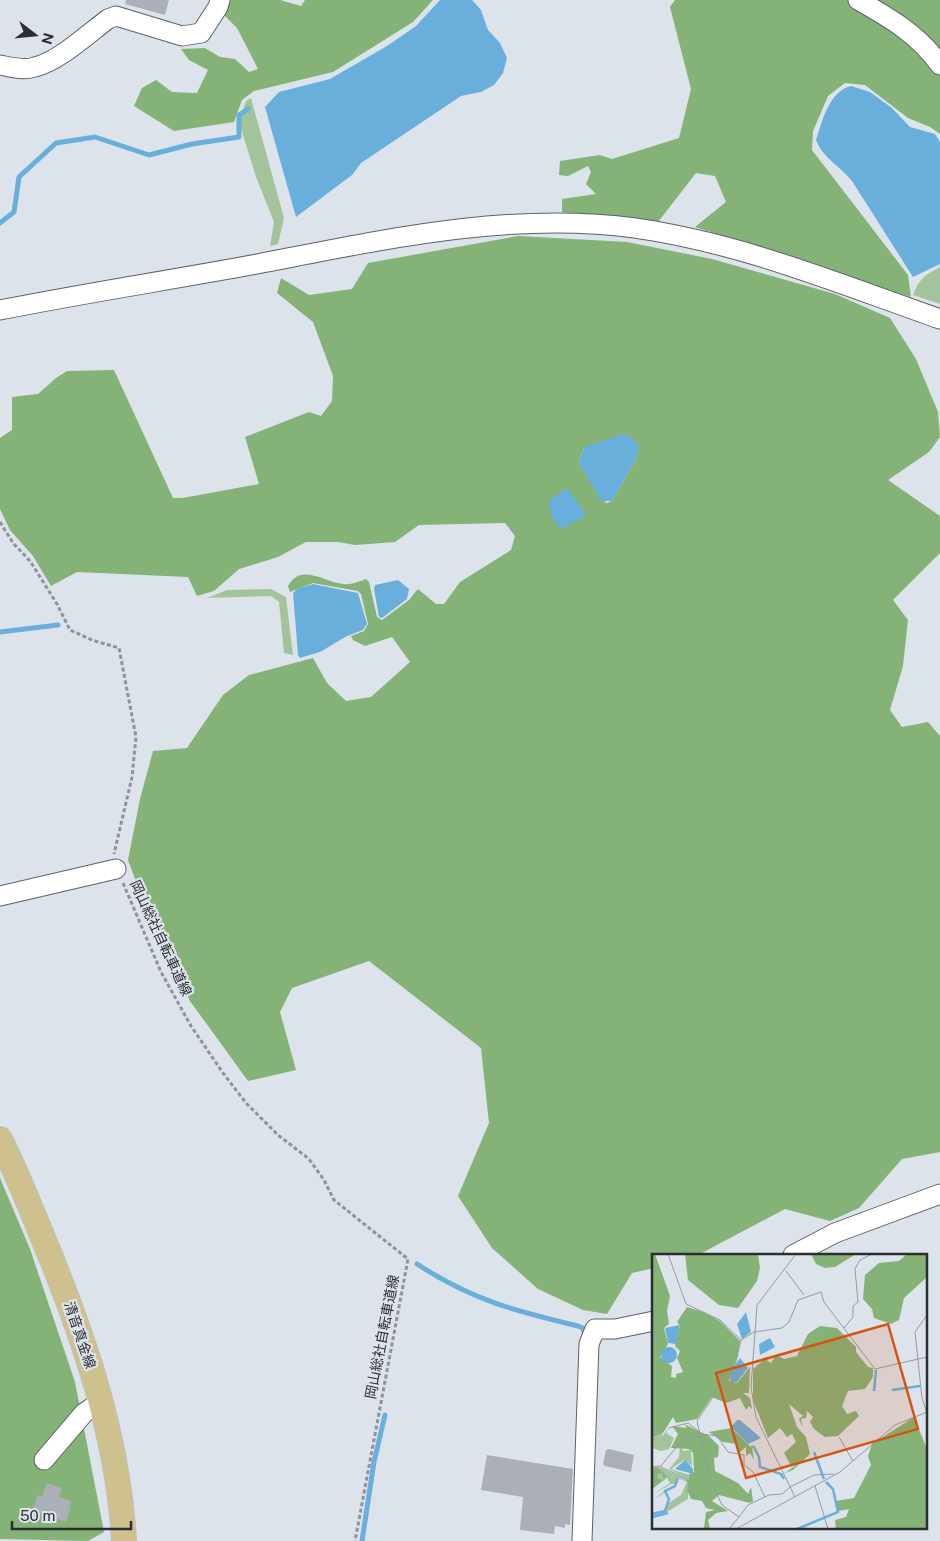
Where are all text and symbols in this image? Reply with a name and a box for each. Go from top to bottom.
north arrow [10,10,60,60]
text: N [38,31,57,46]
street label: 岡山総社自転車道線 [127,878,195,998]
inset map [652,1254,928,1528]
street label: 岡山総社自転車道線 [362,1274,402,1400]
street label: 清音真金線 [61,1299,99,1371]
scale bar [12,1498,131,1530]
text: 50 m [20,1507,55,1524]

